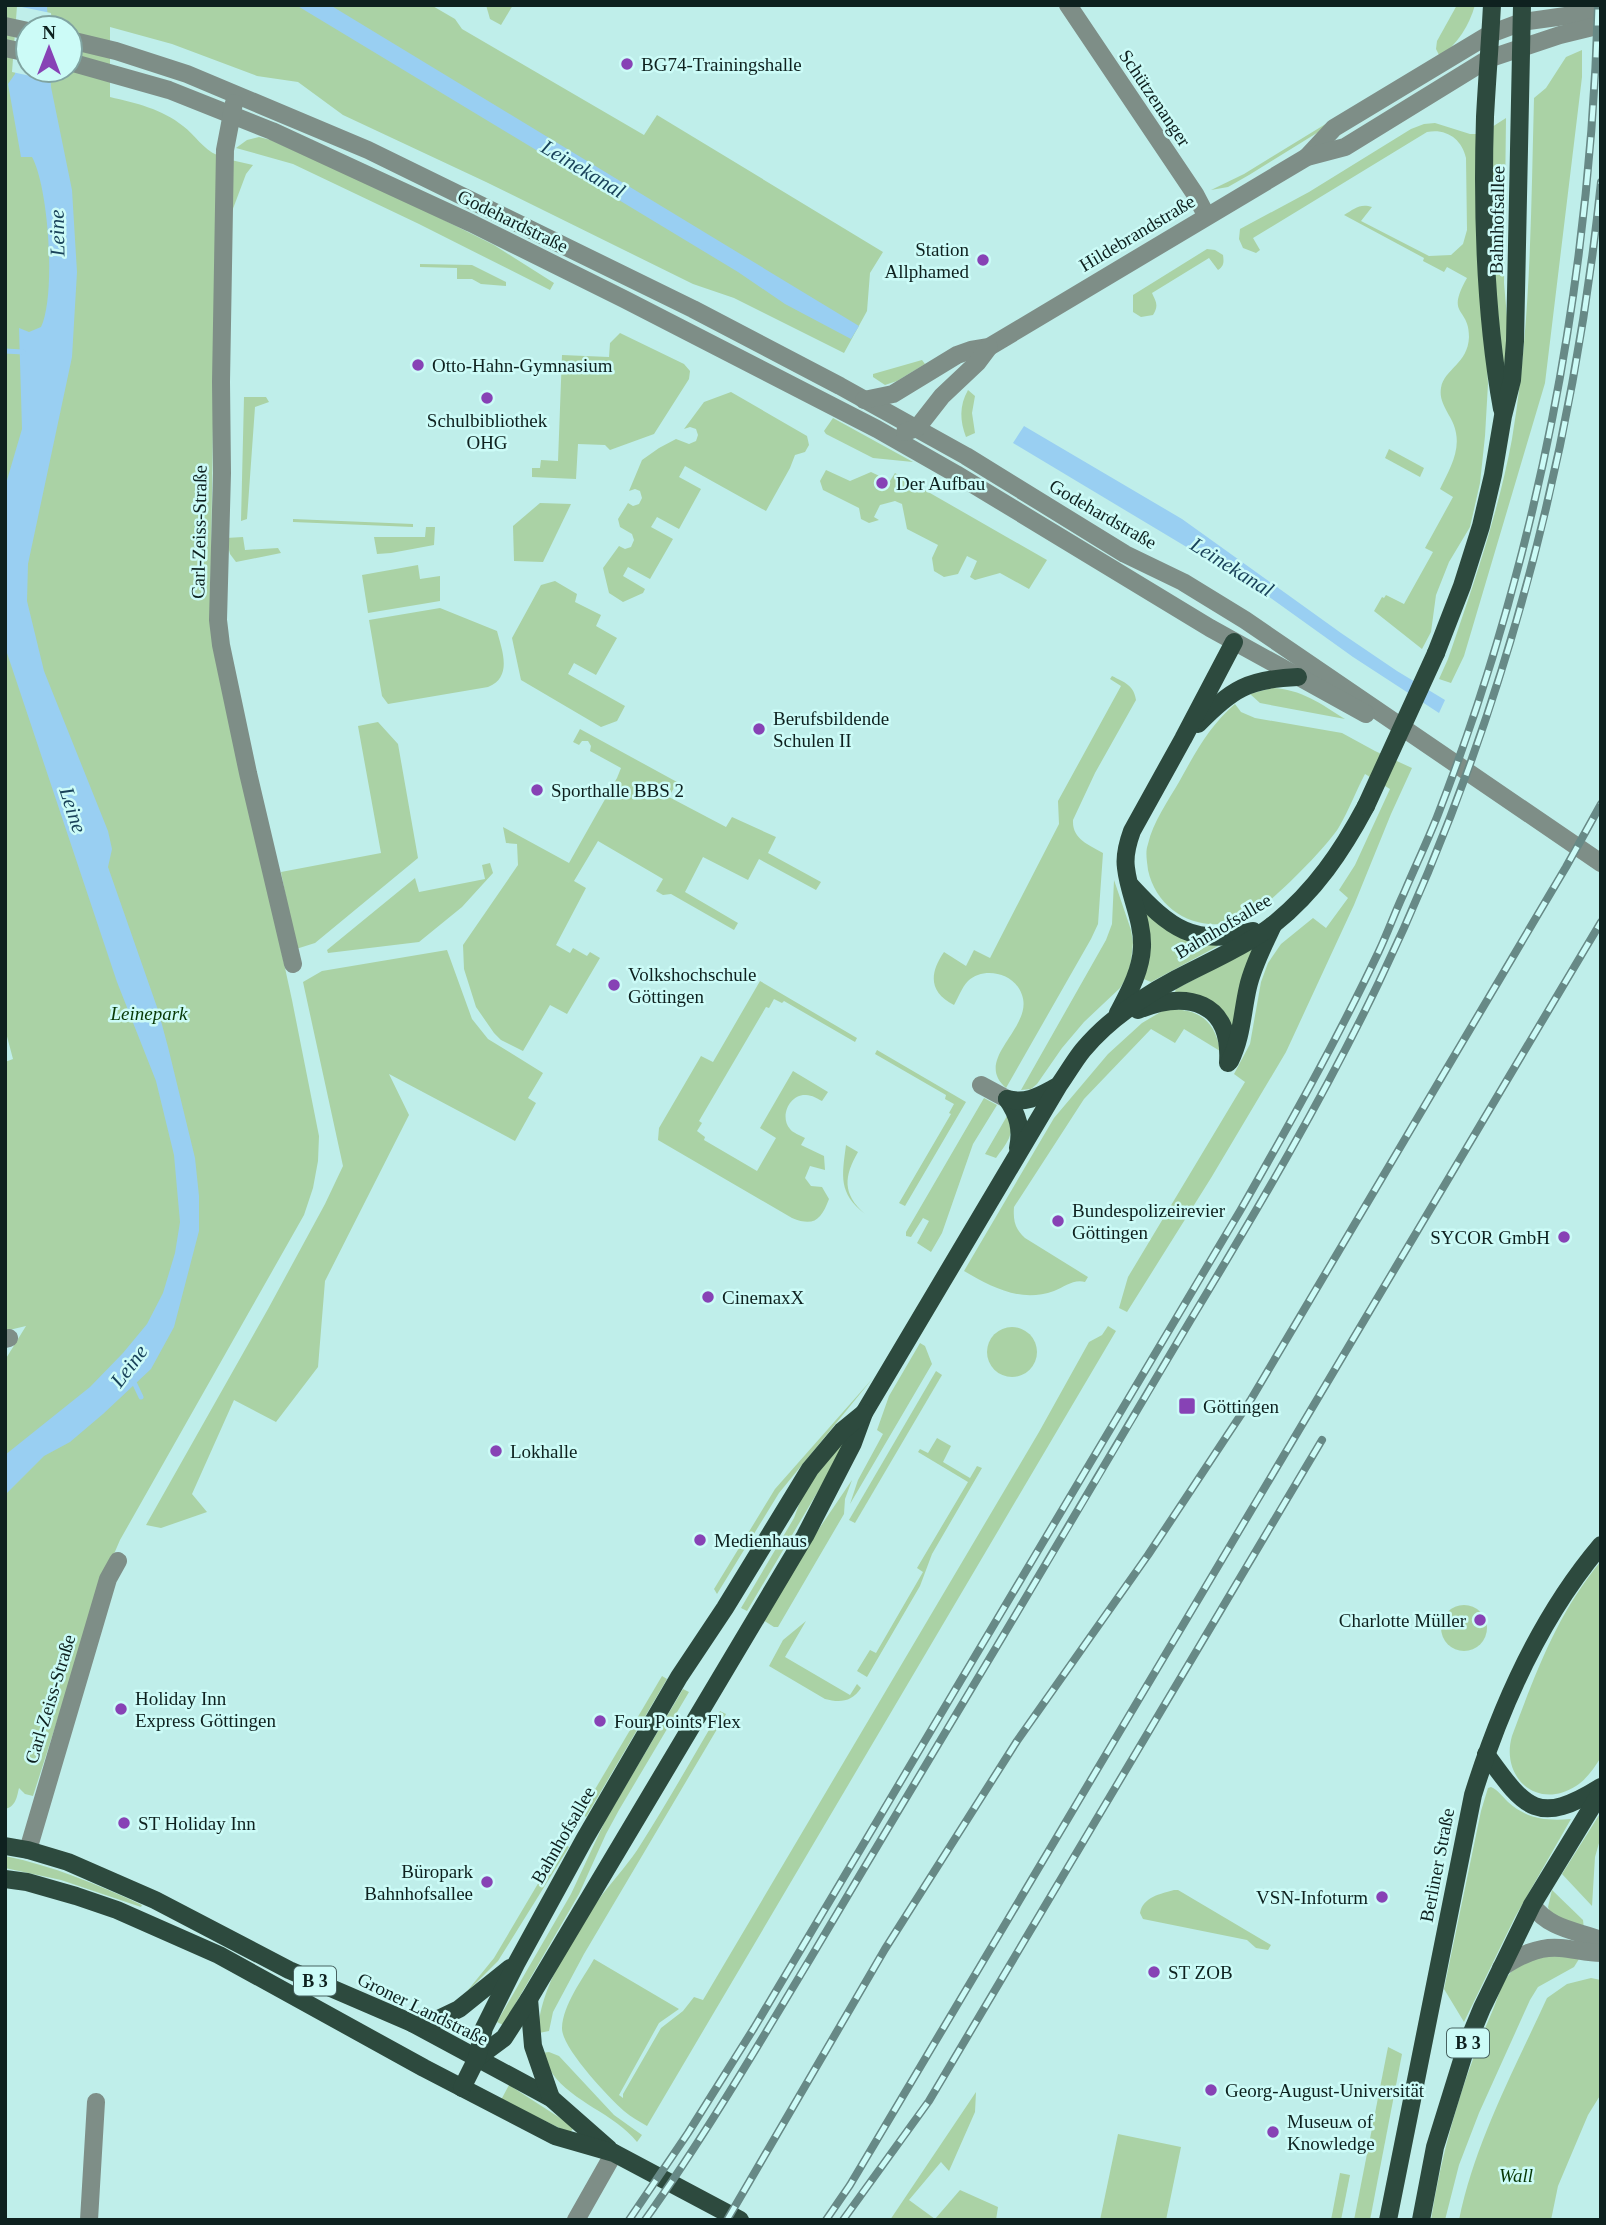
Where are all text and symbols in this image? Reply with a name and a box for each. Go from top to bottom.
north arrow [14,14,84,84]
text: N [42,22,56,43]
street label: Schützenanger [1115,46,1195,151]
place label: BG74-Trainingshalle [641,54,802,75]
marker: BG74-Trainingshalle [619,56,635,72]
water label: Leinekanal [536,134,629,203]
street label: Bahnhofsallee [1486,165,1508,275]
street label: Godehardstraße [454,185,572,257]
street label: Hildebrandstraße [1076,190,1198,276]
water label: Leine [45,209,69,258]
place label: Station Allphamed [885,239,969,282]
marker: Station Allphamed [975,252,991,268]
place label: Otto-Hahn-Gymnasium [432,355,613,376]
marker: Otto-Hahn-Gymnasium [410,357,426,373]
marker: Schulbibliothek OHG [479,390,495,406]
place label: Schulbibliothek OHG [427,410,548,453]
street label: Carl-Zeiss-Straße [187,465,211,599]
place label: Der Aufbau [896,473,986,494]
marker: Der Aufbau [874,475,890,491]
street label: Godehardstraße [1046,475,1160,553]
water label: Leinekanal [1185,532,1278,602]
place label: Berufsbildende Schulen II [773,708,889,751]
marker: Berufsbildende Schulen II [751,721,767,737]
place label: Sporthalle BBS 2 [551,780,684,801]
marker: Sporthalle BBS 2 [529,782,545,798]
water label: Leine [54,783,92,836]
street label: Bahnhofsallee [1171,889,1275,963]
place label: Volkshochschule Göttingen [628,964,756,1007]
marker: Volkshochschule Göttingen [606,977,622,993]
park label: Leinepark [109,1003,188,1024]
place label: Bundespolizeirevier Göttingen [1072,1200,1226,1243]
marker: Bundespolizeirevier Göttingen [1050,1213,1066,1229]
place label: SYCOR GmbH [1430,1227,1550,1248]
marker: SYCOR GmbH [1556,1229,1572,1245]
place label: CinemaxX [722,1287,805,1308]
marker: CinemaxX [700,1289,716,1305]
water label: Leine [105,1340,153,1393]
marker: Göttingen [1177,1396,1197,1416]
place label: Göttingen [1203,1396,1279,1417]
place label: Lokhalle [510,1441,578,1462]
marker: Lokhalle [488,1443,504,1459]
place label: Medienhaus [714,1530,807,1551]
marker: Medienhaus [692,1532,708,1548]
place label: Charlotte Müller [1339,1610,1467,1631]
marker: Charlotte Müller [1472,1612,1488,1628]
street label: Carl-Zeiss-Straße [20,1632,80,1766]
place label: Holiday Inn Express Göttingen [135,1688,276,1731]
marker: Holiday Inn Express Göttingen [113,1701,129,1717]
place label: Four Points Flex [614,1711,741,1732]
marker: Four Points Flex [592,1713,608,1729]
street label: Bahnhofsallee [527,1783,599,1887]
street label: Berliner Straße [1416,1806,1458,1924]
place label: ST Holiday Inn [138,1813,256,1834]
marker: ST Holiday Inn [116,1815,132,1831]
place label: Büropark Bahnhofsallee [364,1861,473,1904]
marker: Büropark Bahnhofsallee [479,1874,495,1890]
place label: VSN-Infoturm [1256,1887,1368,1908]
marker: VSN-Infoturm [1374,1889,1390,1905]
place label: ST ZOB [1168,1962,1233,1983]
marker: ST ZOB [1146,1964,1162,1980]
road number: B 3 [294,1966,336,1996]
street label: Groner Landstraße [354,1968,492,2050]
road number: B 3 [1447,2028,1489,2057]
place label: Georg-August-Universität [1225,2080,1425,2101]
marker: Georg-August-Universität [1203,2082,1219,2098]
place label: Museuʍ of Knowledge [1287,2111,1375,2154]
marker: Museuʍ of Knowledge [1265,2124,1281,2140]
park label: Wall [1499,2165,1533,2186]

